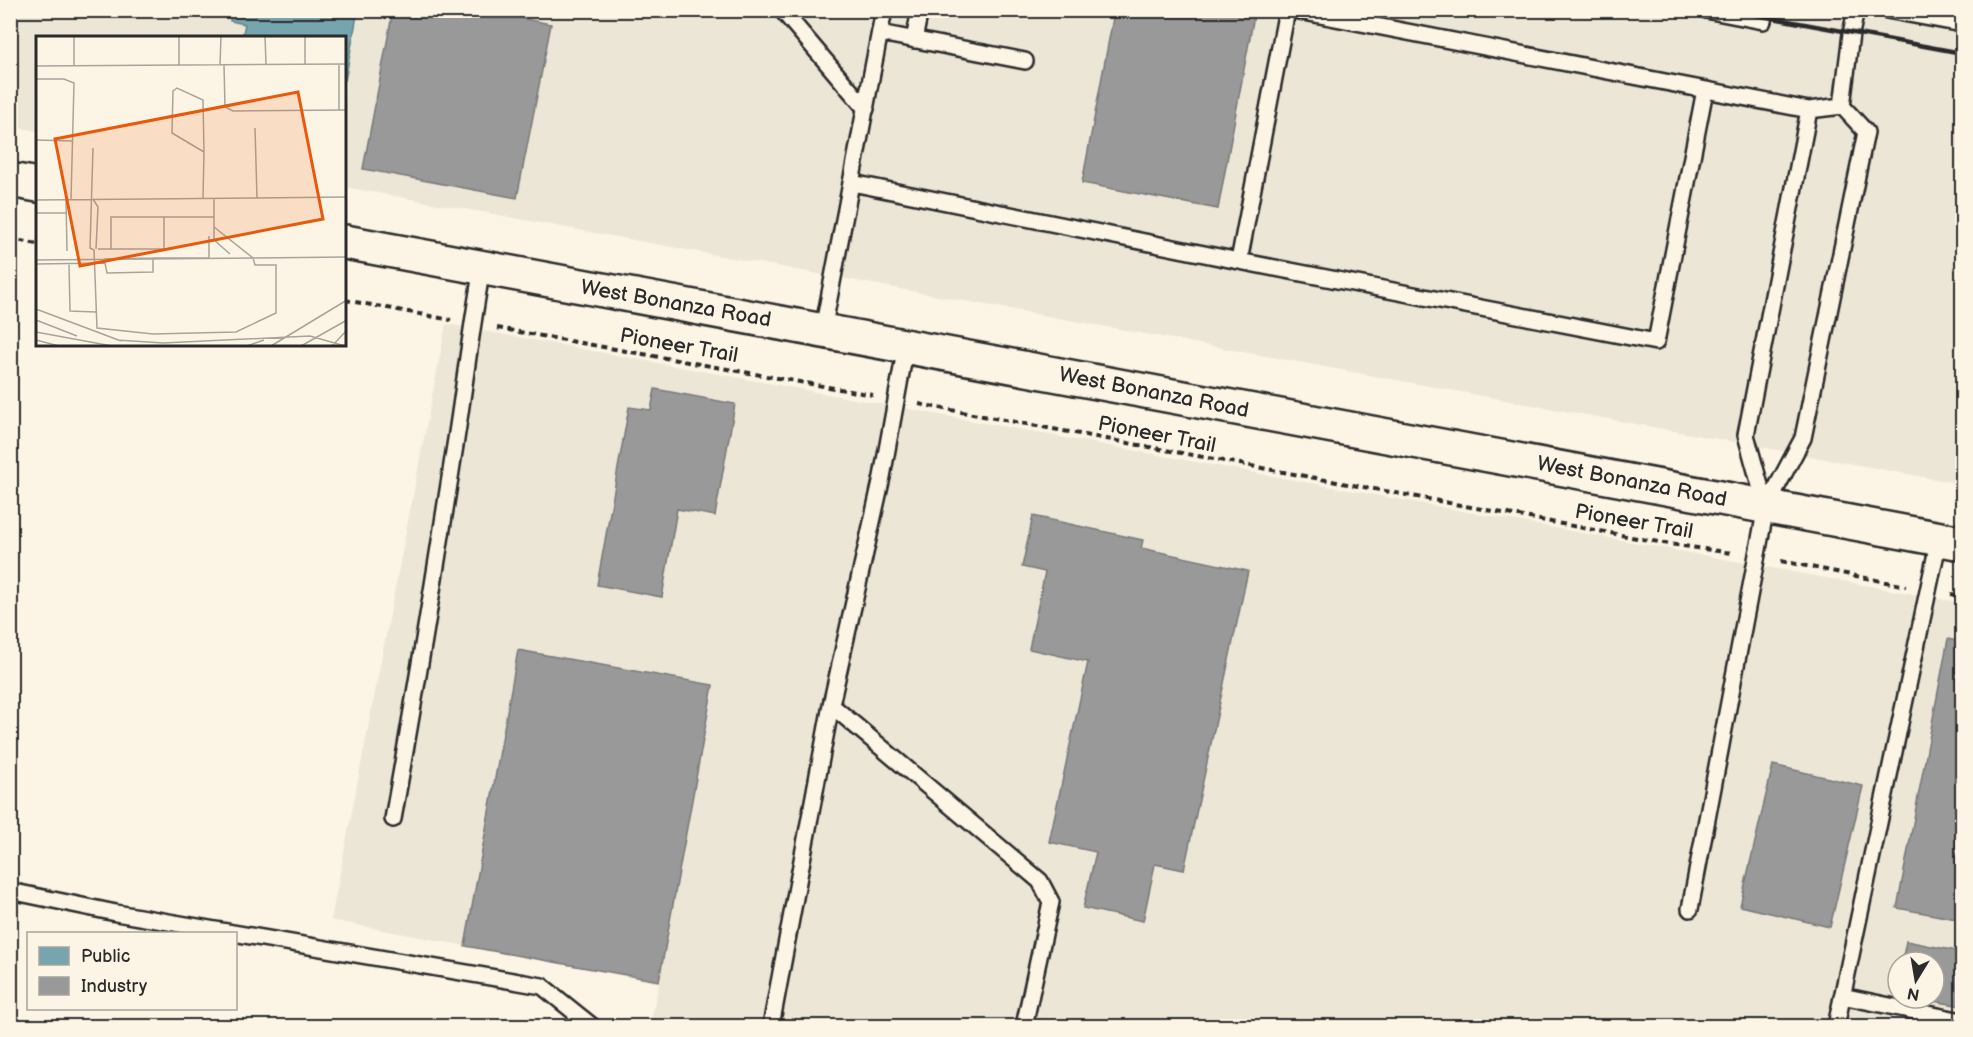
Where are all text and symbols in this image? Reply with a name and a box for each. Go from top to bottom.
inset map [36,36,346,346]
street label: West Bonanza Road [579,274,773,333]
street label: Pioneer Trail [618,323,740,368]
street label: West Bonanza Road [1057,362,1251,423]
street label: Pioneer Trail [1096,411,1218,458]
street label: West Bonanza Road [1535,451,1729,512]
street label: Pioneer Trail [1573,499,1695,544]
legend [27,932,237,1010]
text: Public [81,946,130,967]
north arrow [1886,950,1946,1010]
text: Industry [81,976,148,997]
text: N [1906,983,1921,1004]

